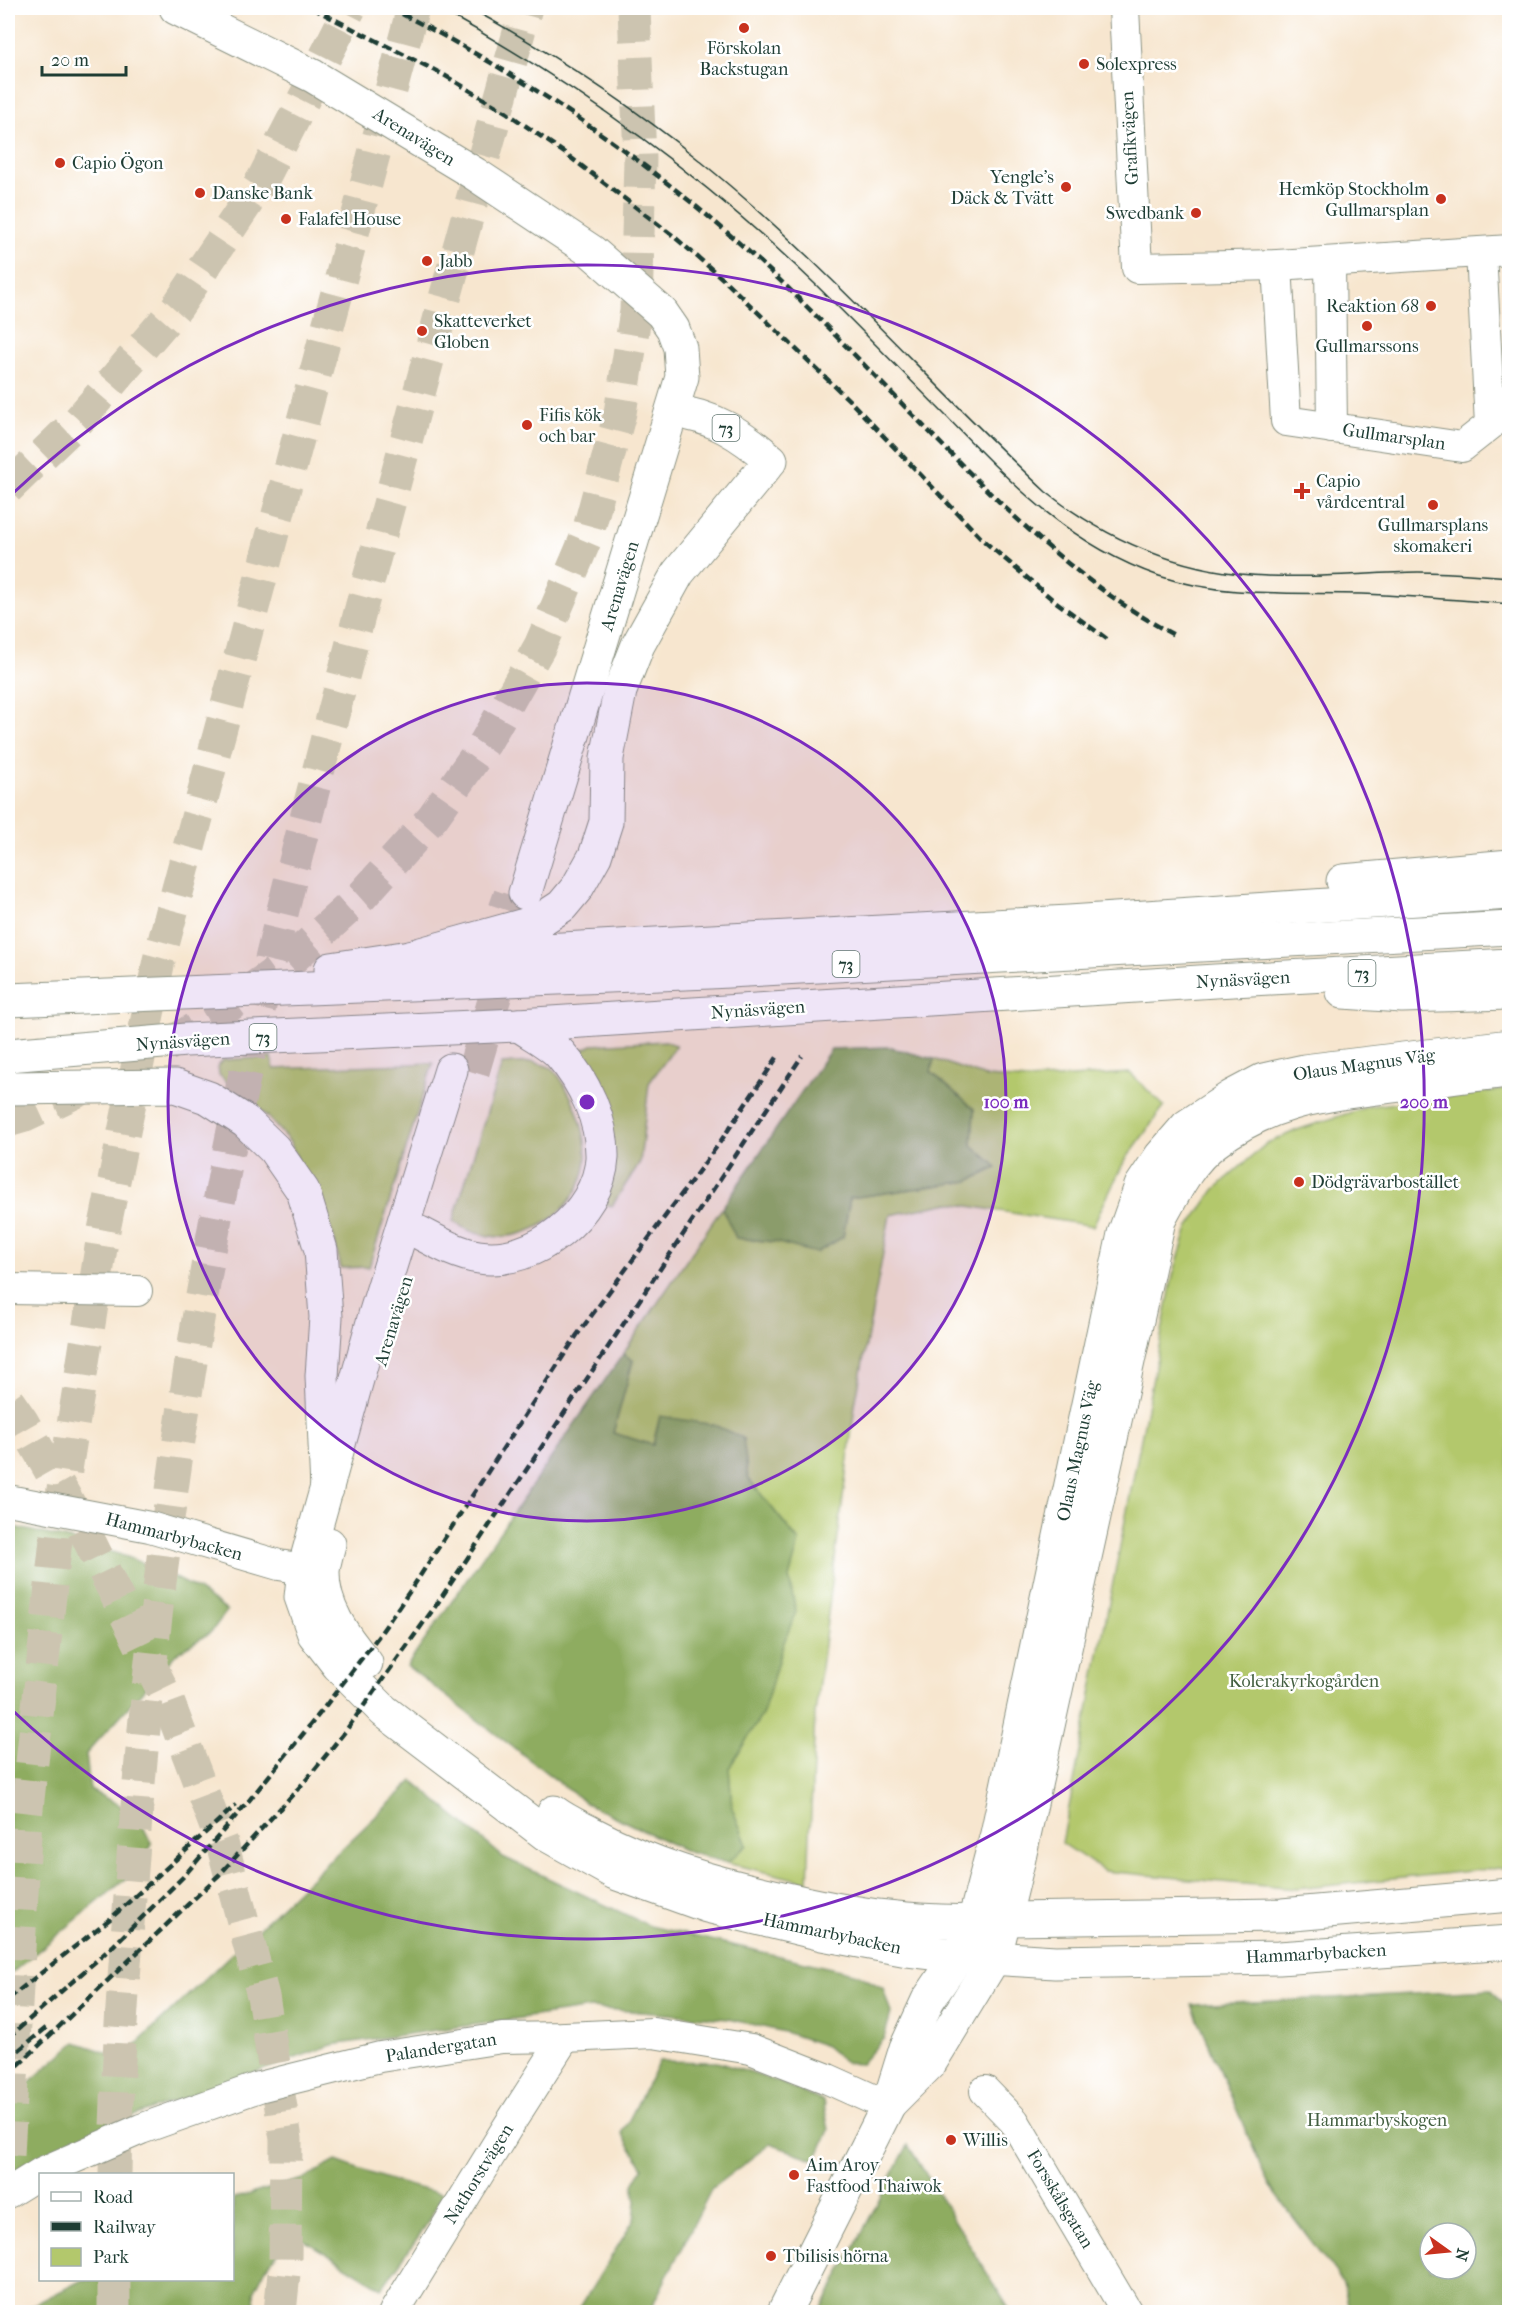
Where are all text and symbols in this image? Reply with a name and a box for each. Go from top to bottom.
marker: Förskolan Backstugan [737,21,751,35]
place label: Förskolan Backstugan [700,38,789,80]
scale bar [42,39,126,77]
text: 20 m [51,50,89,71]
place label: Solexpress [1096,54,1177,75]
marker: Solexpress [1077,57,1091,71]
street label: Grafikvägen [1117,90,1143,186]
street label: Arenavägen [368,103,459,171]
place label: Capio Ögon [72,152,164,174]
marker: Capio Ögon [53,156,67,170]
place label: Yengle's Däck & Tvätt [951,167,1055,209]
place label: Hemköp Stockholm Gullmarsplan [1278,179,1430,221]
marker: Yengle's Däck & Tvätt [1059,180,1073,194]
place label: Danske Bank [212,183,313,204]
marker: Danske Bank [193,186,207,200]
marker: Hemköp Stockholm Gullmarsplan [1434,192,1448,206]
place label: Swedbank [1106,203,1185,224]
marker: Swedbank [1189,206,1203,220]
place label: Falafel House [298,209,401,230]
marker: Falafel House [279,212,293,226]
place label: Jabb [437,251,473,272]
marker: Jabb [420,254,434,268]
place label: Reaktion 68 [1326,296,1419,317]
marker: Reaktion 68 [1424,299,1438,313]
place label: Skatteverket Globen [434,311,532,353]
marker: Gullmarssons [1360,319,1374,333]
marker: Skatteverket Globen [415,324,429,338]
place label: Gullmarssons [1315,336,1419,357]
place label: Fifis kök och bar [539,405,602,447]
road number: 73 [712,415,740,441]
marker: Fifis kök och bar [520,418,534,432]
street label: Gullmarsplan [1341,419,1447,455]
place label: Capio vårdcentral [1316,471,1405,513]
marker: Capio vårdcentral [1293,482,1311,500]
marker: Gullmarsplans skomakeri [1426,498,1440,512]
place label: Gullmarsplans skomakeri [1378,515,1489,557]
street label: Arenavägen [596,538,644,634]
road number: 73 [832,951,860,977]
road number: 73 [1348,960,1376,986]
street label: Nynäsvägen [1195,967,1291,993]
street label: Nynäsvägen [710,996,806,1024]
road number: 73 [250,1024,276,1050]
street label: Nynäsvägen [135,1028,231,1056]
street label: Olaus Magnus Väg [1292,1045,1437,1085]
centre of rings [577,1092,597,1112]
text: 100 m [983,1092,1030,1113]
text: 200 m [1400,1092,1449,1113]
place label: Dödgrävarbostället [1311,1172,1460,1193]
marker: Dödgrävarbostället [1292,1175,1306,1189]
street label: Arenavägen [370,1273,418,1369]
street label: Olaus Magnus Väg [1053,1378,1103,1523]
street label: Hammarbybacken [103,1509,245,1566]
park label: Kolerakyrkogården [1229,1671,1380,1692]
street label: Hammarbybacken [761,1909,904,1959]
street label: Hammarbybacken [1245,1940,1387,1968]
street label: Palandergatan [384,2029,499,2067]
park label: Hammarbyskogen [1307,2110,1448,2131]
street label: Nathorstvägen [440,2120,518,2228]
place label: Willis [962,2130,1008,2151]
marker: Willis [944,2133,958,2147]
street label: Forsskålsgatan [1022,2146,1098,2253]
place label: Aim Aroy Fastfood Thaiwok [805,2155,943,2197]
marker: Aim Aroy Fastfood Thaiwok [787,2168,801,2182]
legend [39,2173,234,2281]
text: Road [93,2187,133,2208]
text: Railway [93,2217,157,2238]
north arrow [1418,2221,1478,2281]
place label: Tbilisis hörna [783,2246,889,2267]
text: N [1451,2246,1473,2264]
text: Park [93,2247,130,2268]
marker: Tbilisis hörna [764,2249,778,2263]

